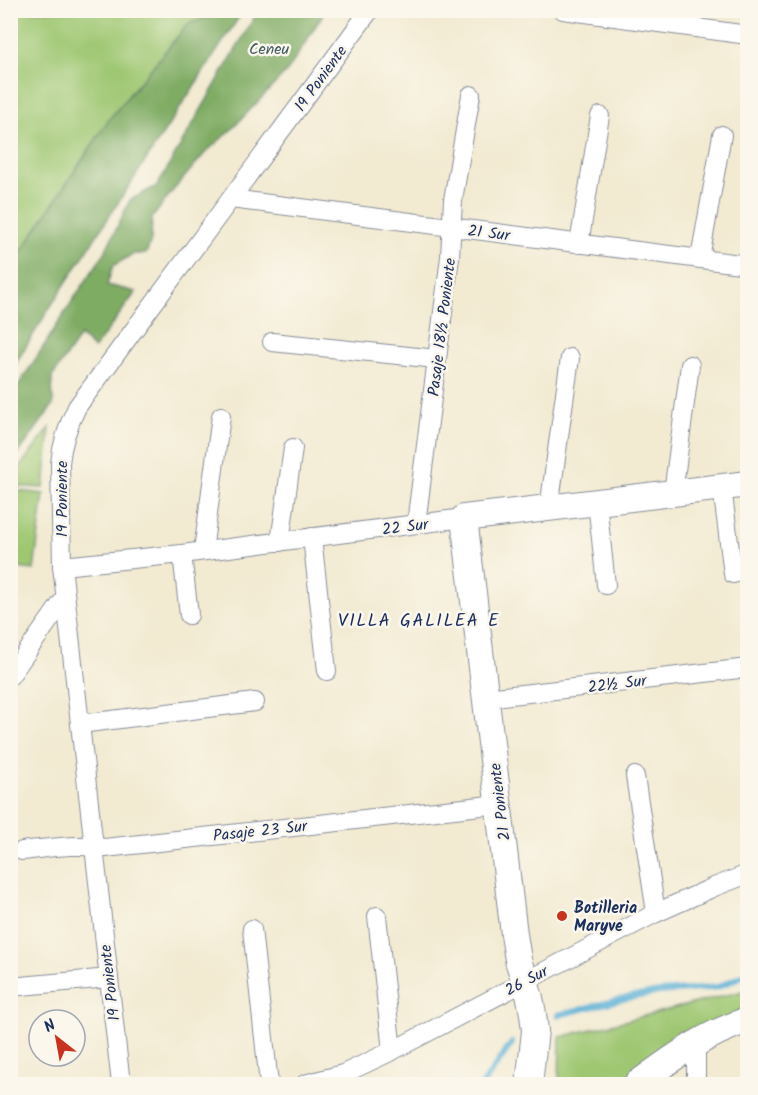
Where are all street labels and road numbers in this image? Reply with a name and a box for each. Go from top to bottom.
street label: 19 Poniente [289,41,354,117]
street label: 21 Sur [466,219,513,249]
street label: Pasaje 18½ Poniente [422,257,463,398]
street label: 19 Poniente [50,461,75,537]
street label: 22 Sur [381,512,431,543]
street label: 22½ Sur [586,668,650,700]
street label: 21 Poniente [483,762,518,842]
street label: Pasaje 23 Sur [212,814,310,849]
street label: 19 Poniente [93,943,128,1022]
street label: 26 Sur [500,959,554,1003]

